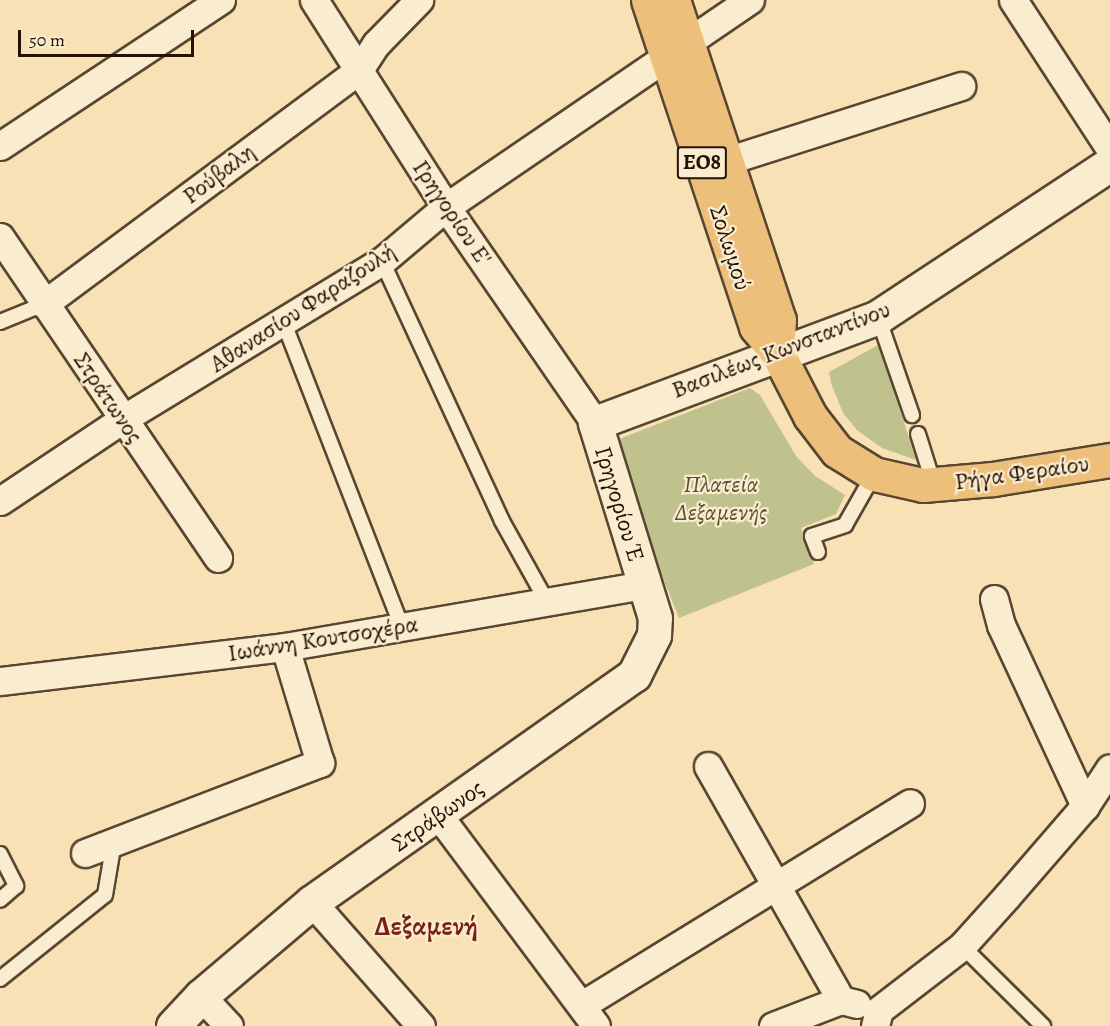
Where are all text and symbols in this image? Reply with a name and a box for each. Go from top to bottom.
scale bar [21,18,196,56]
text: 50 m [29,28,65,52]
street label: Ρούβαλη [177,137,261,211]
road number: ΕΟ8 [676,144,728,182]
street label: Γρηγορίου Ε' [406,155,498,271]
street label: Σολωμού [703,202,757,294]
street label: Αθανασίου Φαραζουλή [205,237,401,379]
street label: Βασιλέως Κωνσταντίνου [668,295,894,405]
street label: Στράτωνος [67,347,149,449]
street label: Γρηγορίου Έ [588,443,650,565]
street label: Ρήγα Φεραίου [953,449,1091,497]
park label: Πλατεία Δεξαμενής [675,471,767,527]
street label: Ιωάννη Κουτσοχέρα [226,610,420,668]
street label: Στράβωνος [386,774,490,858]
district label: Δεξαμενή [374,911,478,943]

